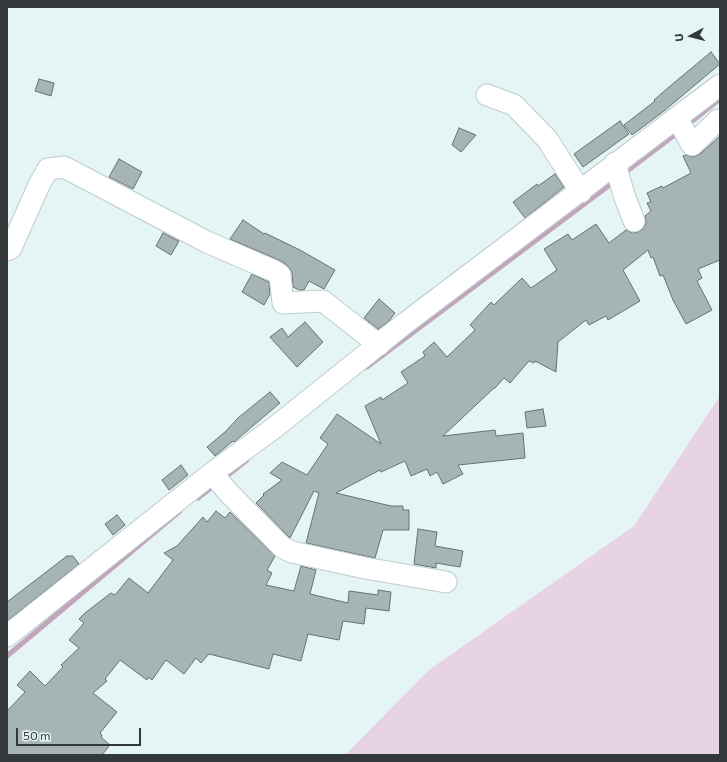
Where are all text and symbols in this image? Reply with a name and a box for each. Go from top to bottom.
north arrow [671,16,711,56]
text: U [672,33,686,42]
scale bar [18,720,143,746]
text: 50 m [23,728,51,742]

